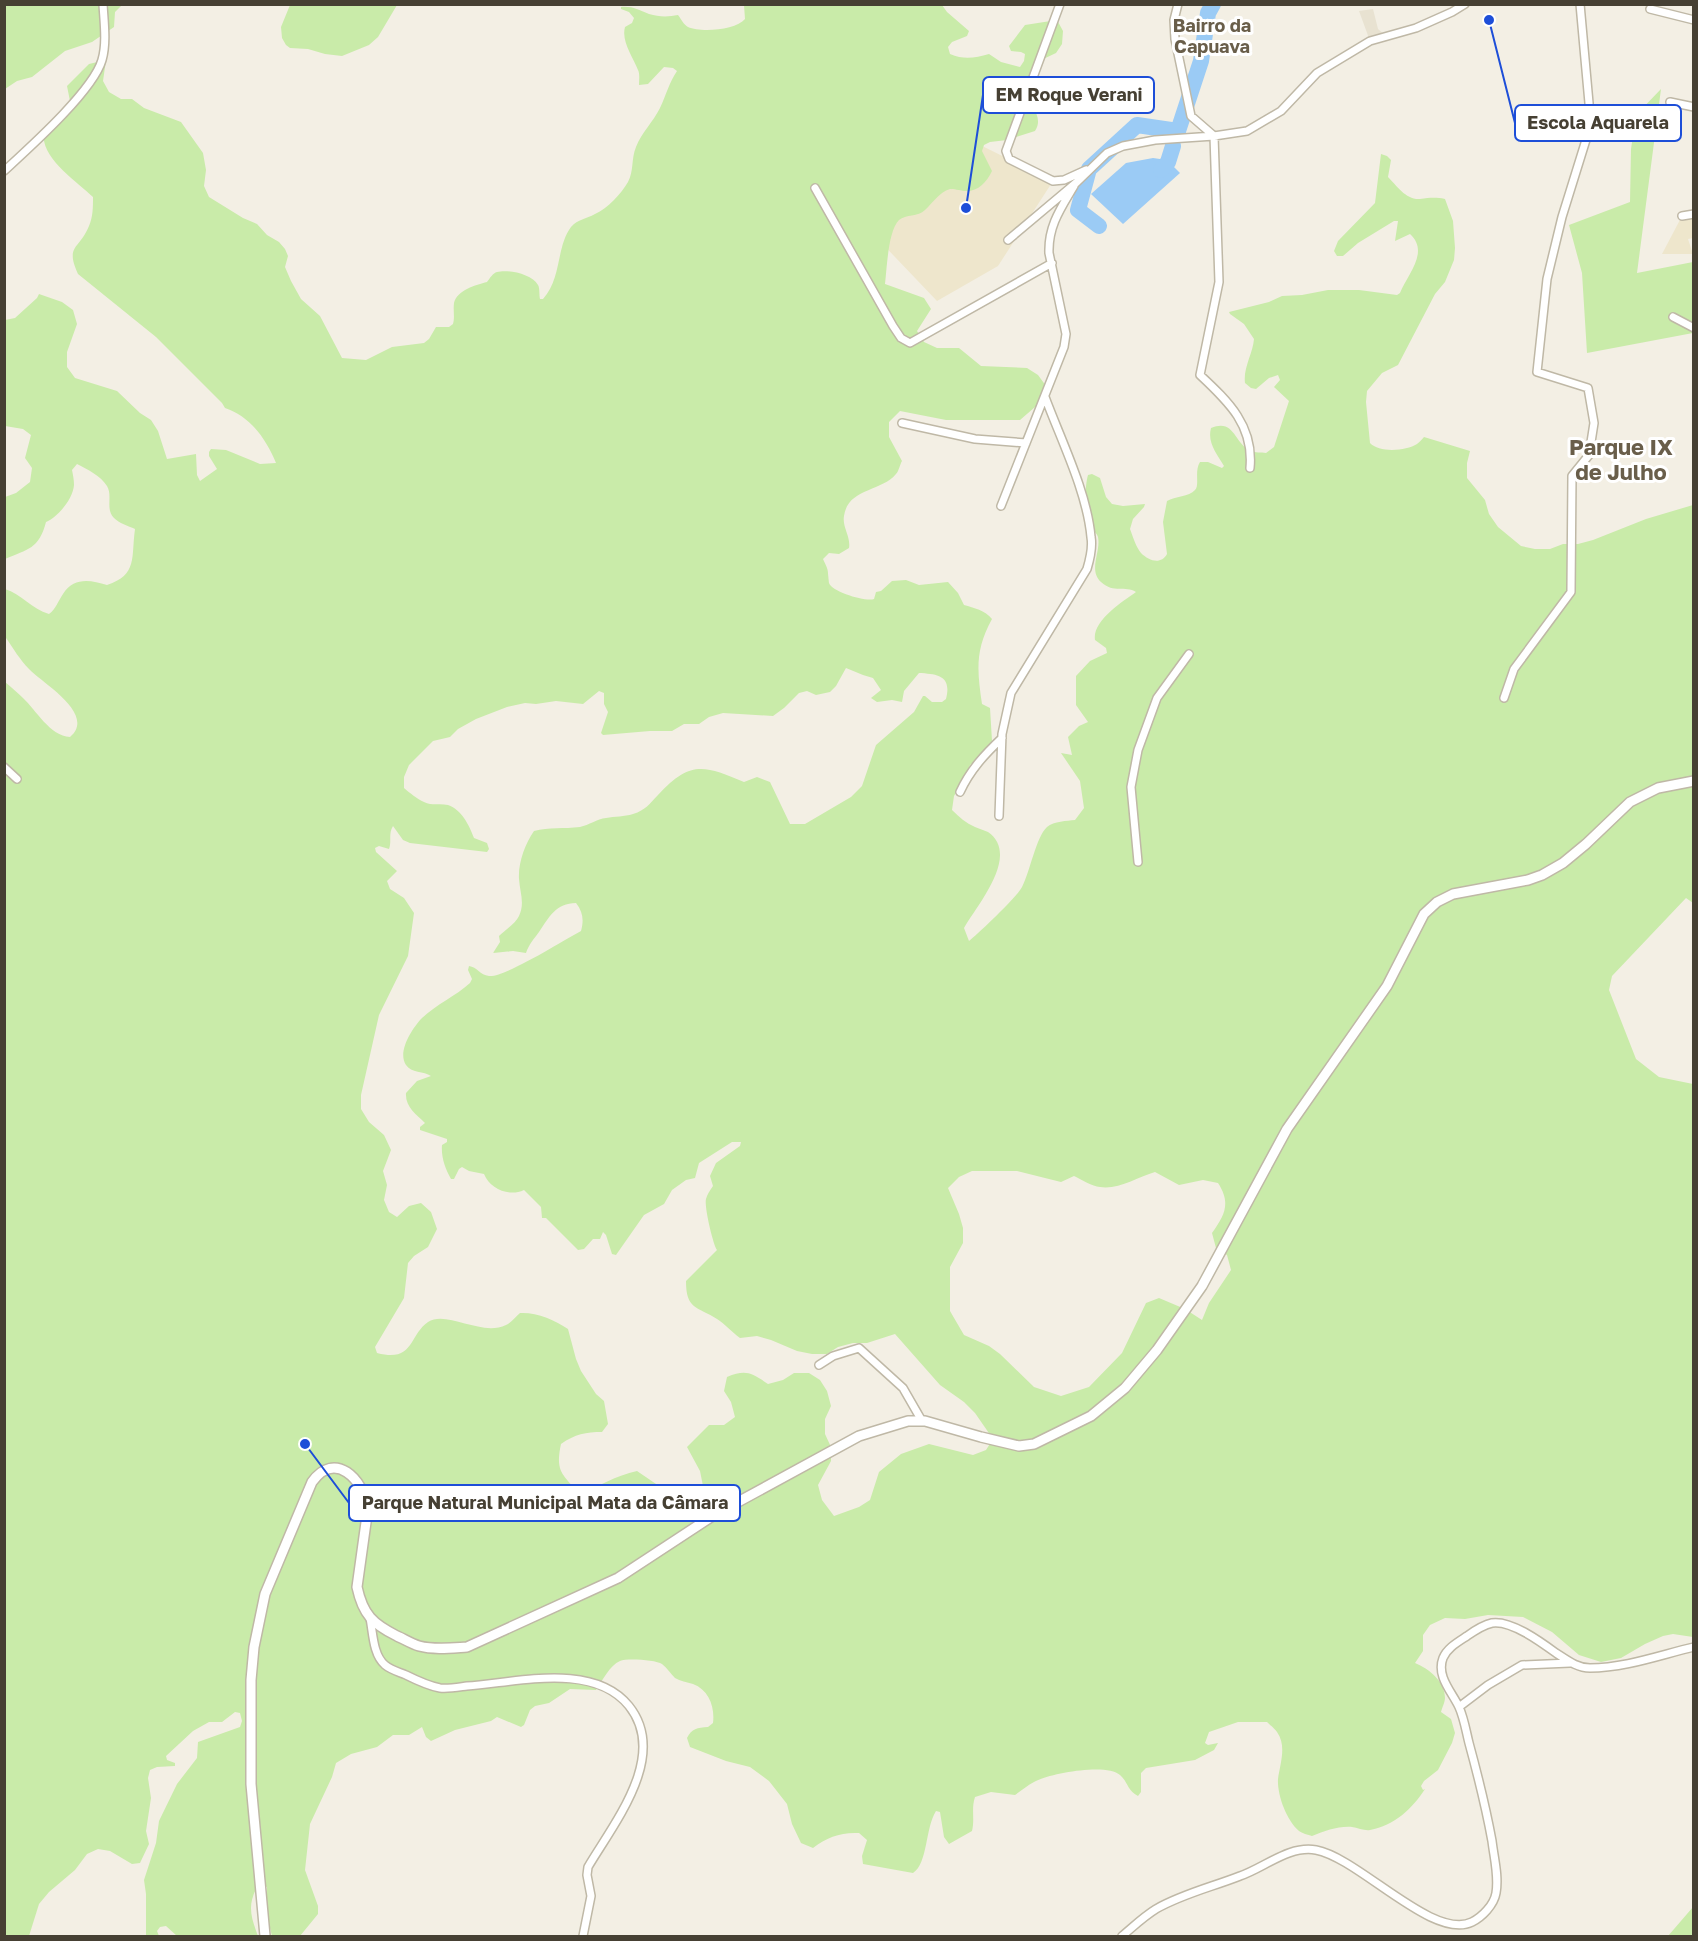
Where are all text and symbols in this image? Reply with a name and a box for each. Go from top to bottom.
district label: Bairro da Capuava [1173,14,1251,57]
callout: EM Roque Verani [983,77,1154,113]
text: EM Roque Verani [995,83,1143,105]
callout: Escola Aquarela [1515,105,1681,141]
text: Escola Aquarela [1527,111,1669,133]
district label: Parque IX de Julho [1569,433,1673,485]
callout: Parque Natural Municipal Mata da Câmara [349,1485,740,1521]
text: Parque Natural Municipal Mata da Câmara [362,1491,728,1513]

